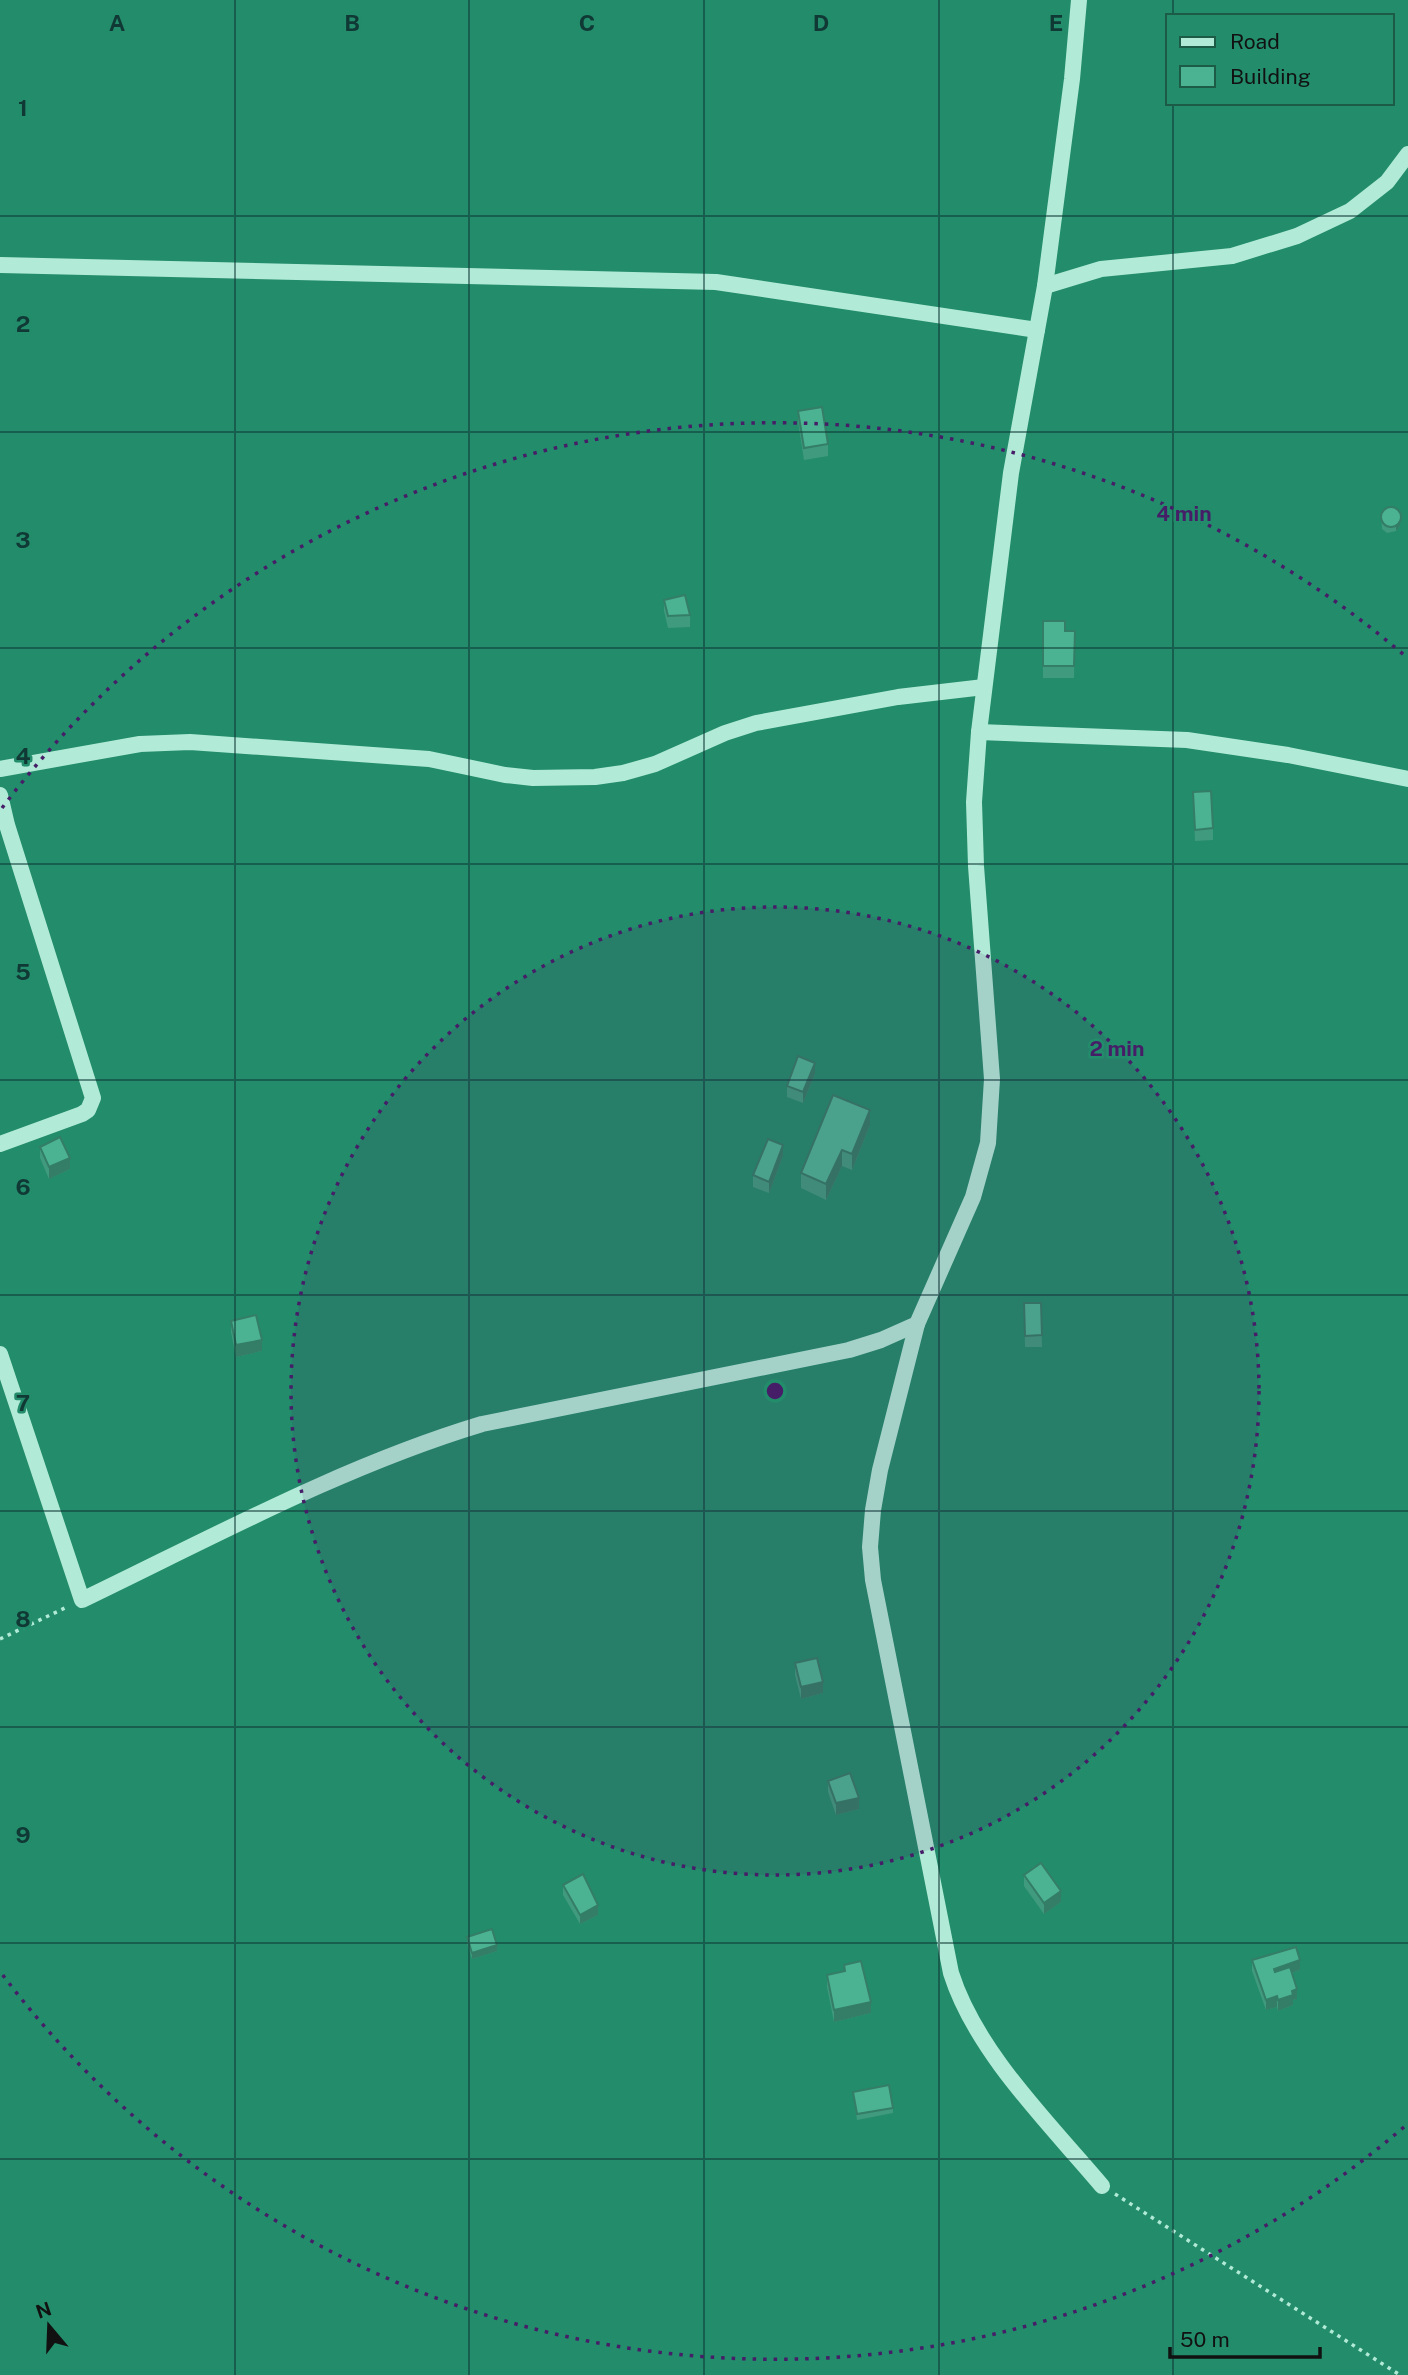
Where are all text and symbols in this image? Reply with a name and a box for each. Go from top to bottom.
text: A [109,9,126,36]
text: B [344,9,360,36]
text: C [579,9,595,36]
text: D [813,9,829,36]
text: E [1049,9,1063,36]
legend [1166,14,1394,105]
text: Road [1230,29,1280,54]
text: Building [1230,64,1311,89]
text: 1 [18,94,28,121]
text: 2 [16,310,30,337]
text: 4 min [1156,501,1212,526]
text: 3 [15,526,31,553]
text: 4 [15,742,31,769]
text: 5 [15,958,31,985]
text: 2 min [1089,1036,1145,1061]
text: 6 [15,1173,31,1200]
centre of rings [763,1379,787,1403]
text: 7 [16,1389,30,1416]
text: 8 [15,1605,31,1632]
text: 9 [15,1821,31,1848]
north arrow [14,2291,84,2361]
text: N [33,2297,54,2323]
scale bar [1170,2316,1320,2360]
text: 50 m [1180,2327,1230,2352]

